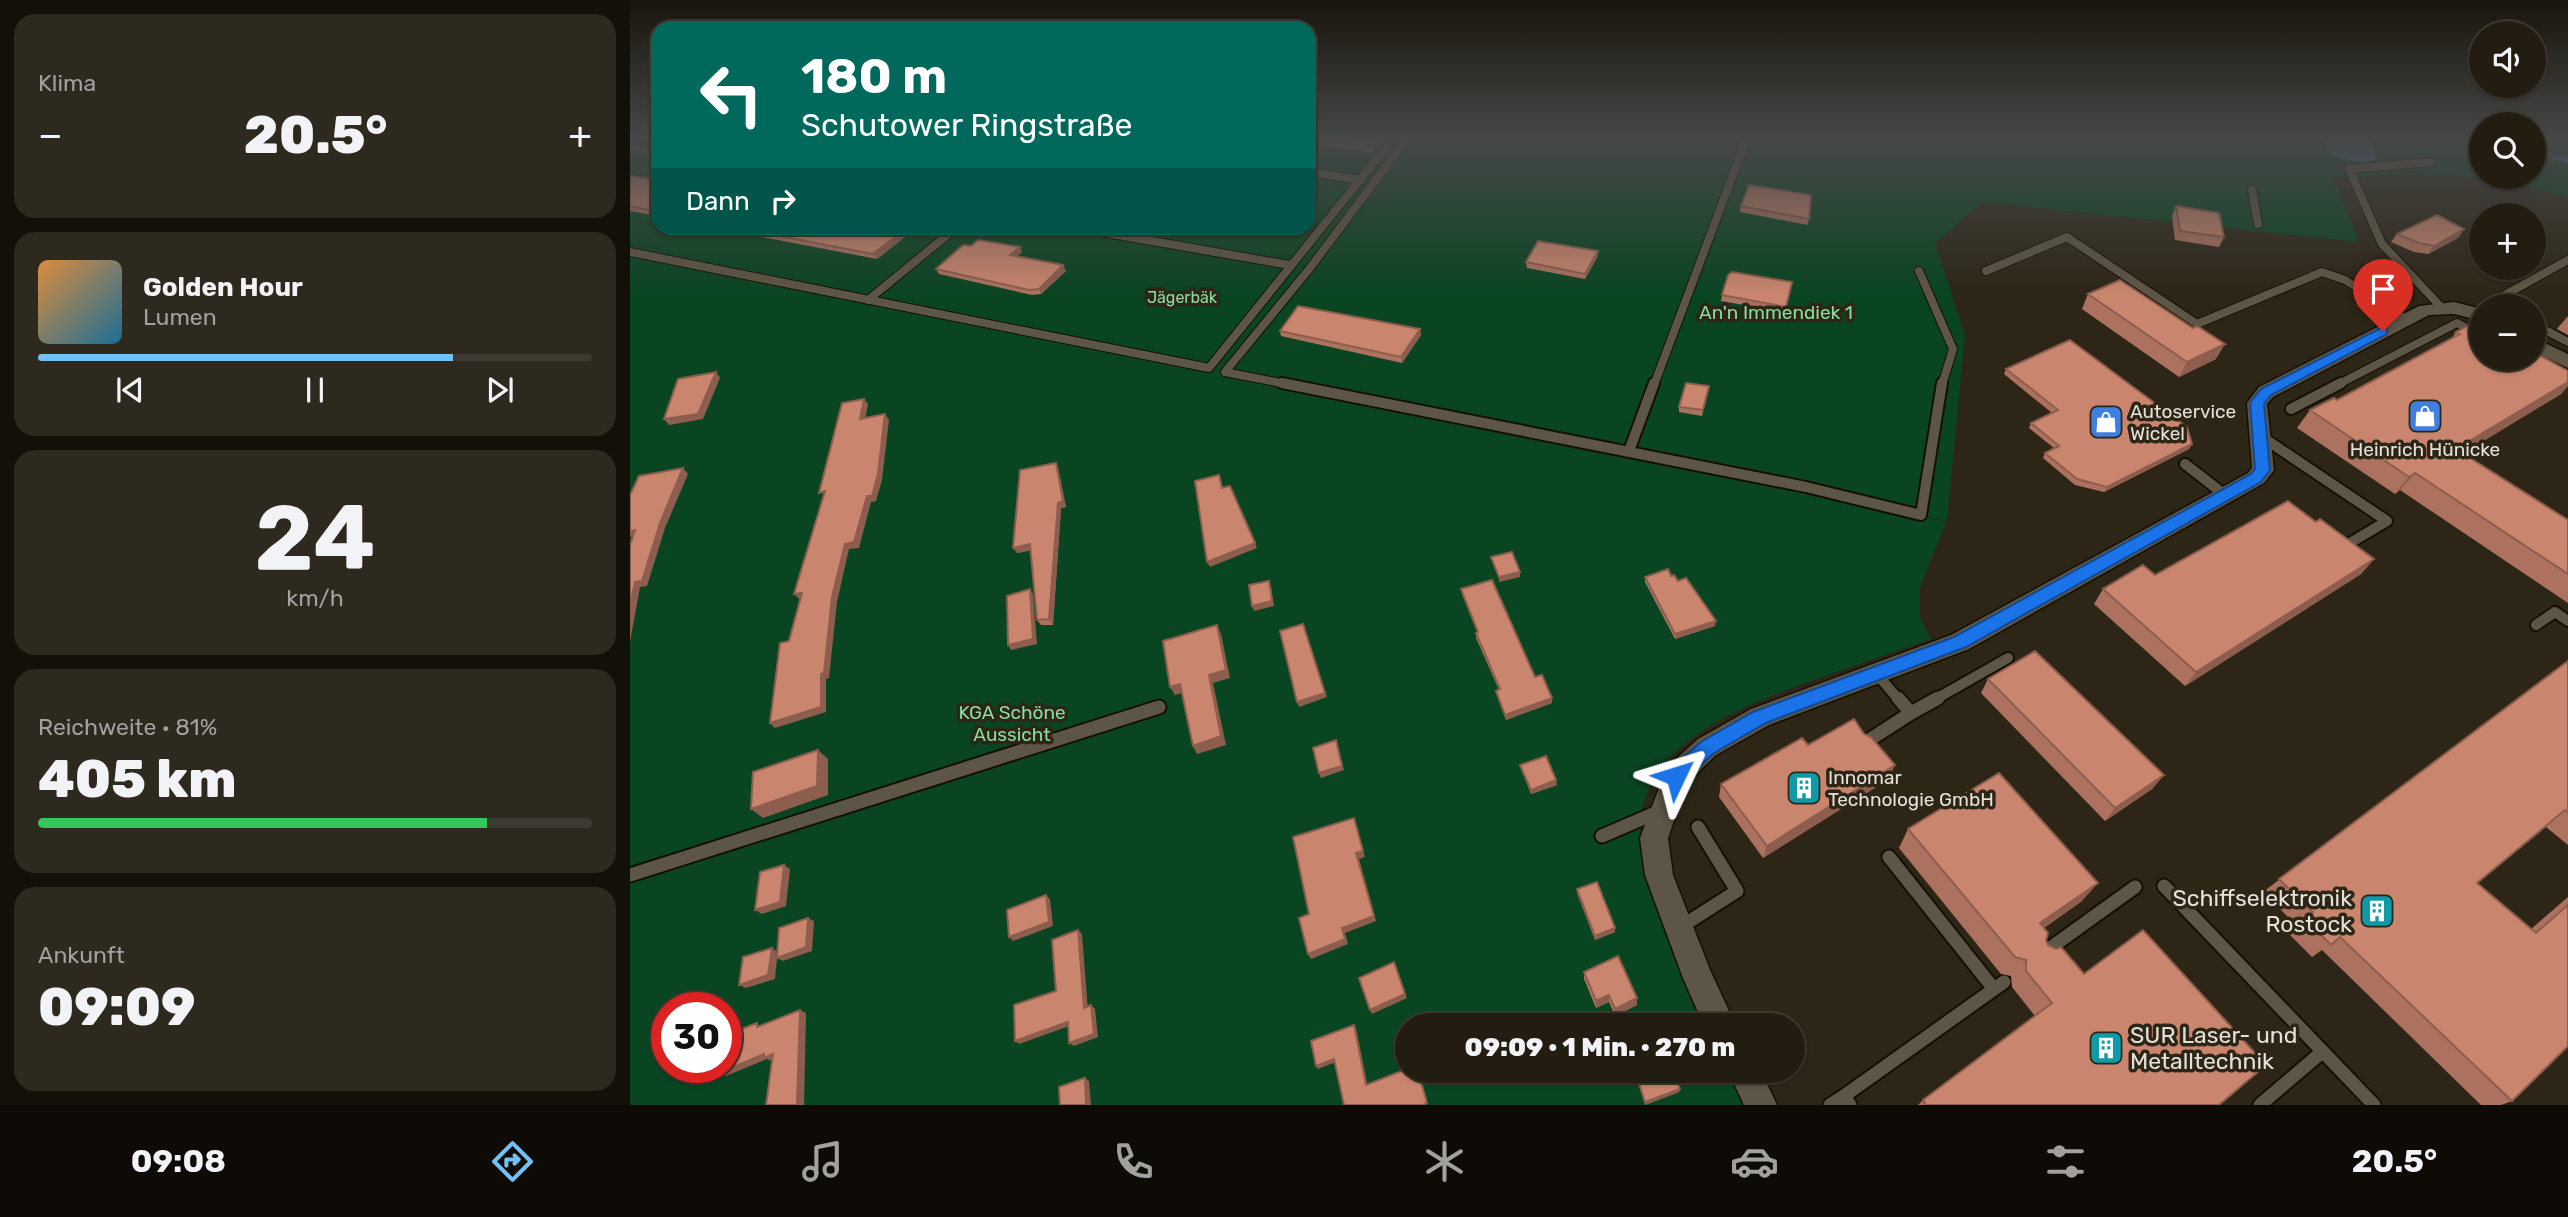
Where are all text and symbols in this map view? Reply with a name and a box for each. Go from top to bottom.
map controls [2469,21,2546,371]
button: sound [2469,21,2546,98]
text: 180 m [801,47,947,105]
icon: left [686,49,777,140]
text: Klima [38,69,96,97]
text: 20.5° [244,104,387,166]
text: Schutower Ringstraße [801,106,1133,144]
text: − [38,112,63,158]
text: + [568,112,592,158]
button: search [2469,112,2546,189]
icon: right [764,182,802,220]
text: Dann [686,186,750,217]
button: + [2469,203,2546,280]
pin [2353,259,2413,331]
icon: arrive [2364,270,2402,308]
text: Golden Hour [143,272,303,303]
park label: Jägerbäk [1147,288,1218,307]
button: − [2469,294,2546,371]
park label: An'n Immendiek 1 [1699,301,1853,324]
text: Lumen [143,303,217,331]
icon: previous [111,371,149,409]
icon: pause [296,371,334,409]
icon: next [481,371,519,409]
shop icon: Heinrich Hünicke [2406,397,2444,435]
place label: Autoservice Wickel [2130,400,2236,445]
shop icon: Autoservice Wickel [2087,403,2125,441]
place label: Heinrich Hünicke [2350,438,2500,461]
text: 24 [255,484,375,592]
text: km/h [286,584,344,612]
park label: KGA Schöne Aussicht [958,701,1066,746]
text: Reichweite · 81% [38,713,217,741]
position arrow [1639,739,1713,813]
text: 405 km [38,748,236,810]
place label: Innomar Technologie GmbH [1828,766,1994,811]
building icon: Innomar Technologie GmbH [1785,769,1823,807]
place label: Schiffselektronik Rostock [2173,884,2352,938]
building icon: Schiffselektronik Rostock [2358,892,2396,930]
text: Ankunft [38,941,125,969]
text: 09:09 [38,976,196,1038]
speed limit sign: 30 [651,992,742,1083]
place label: SUR Laser- und Metalltechnik [2130,1021,2297,1075]
building icon: SUR Laser- und Metalltechnik [2087,1029,2125,1067]
text: 09:09 · 1 Min. · 270 m [1465,1032,1735,1063]
icon: directions [488,1137,537,1186]
icon: music [798,1137,847,1186]
icon: phone [1109,1137,1158,1186]
icon: climate [1420,1137,1469,1186]
icon: car [1730,1137,1779,1186]
icon: filters [2041,1137,2090,1186]
text: 09:08 [131,1142,226,1180]
text: 20.5° [2352,1142,2437,1180]

